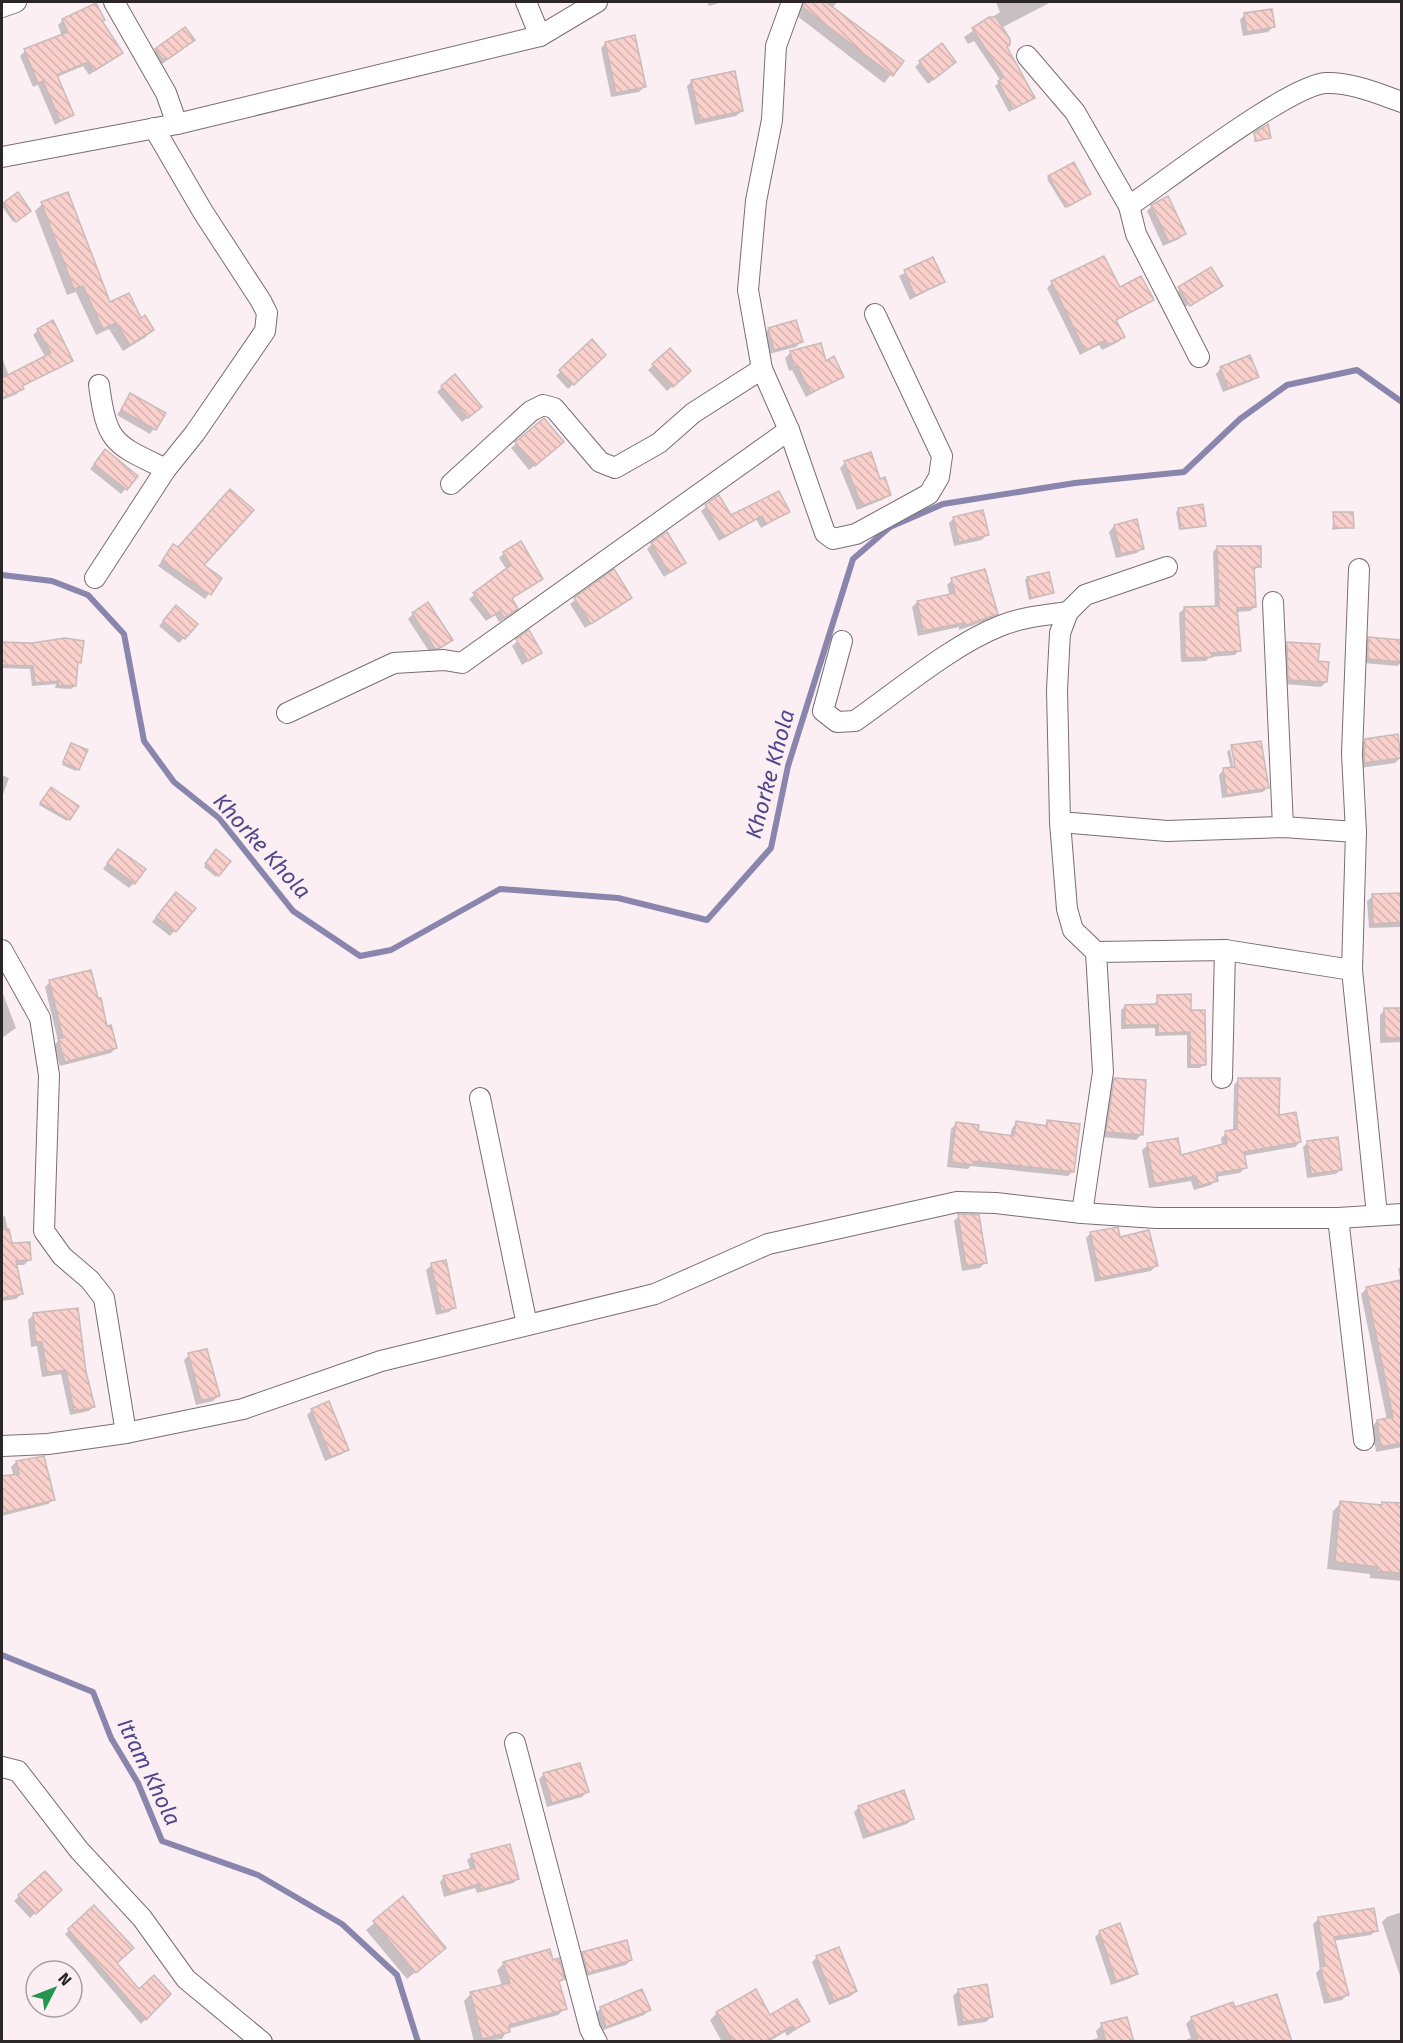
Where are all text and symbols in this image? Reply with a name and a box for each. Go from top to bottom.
water label: Khorke Khola [740,706,800,842]
water label: Khorke Khola [208,788,316,904]
water label: Itram Khola [111,1714,187,1830]
north arrow [24,1959,84,2019]
text: N [54,1969,75,1990]

